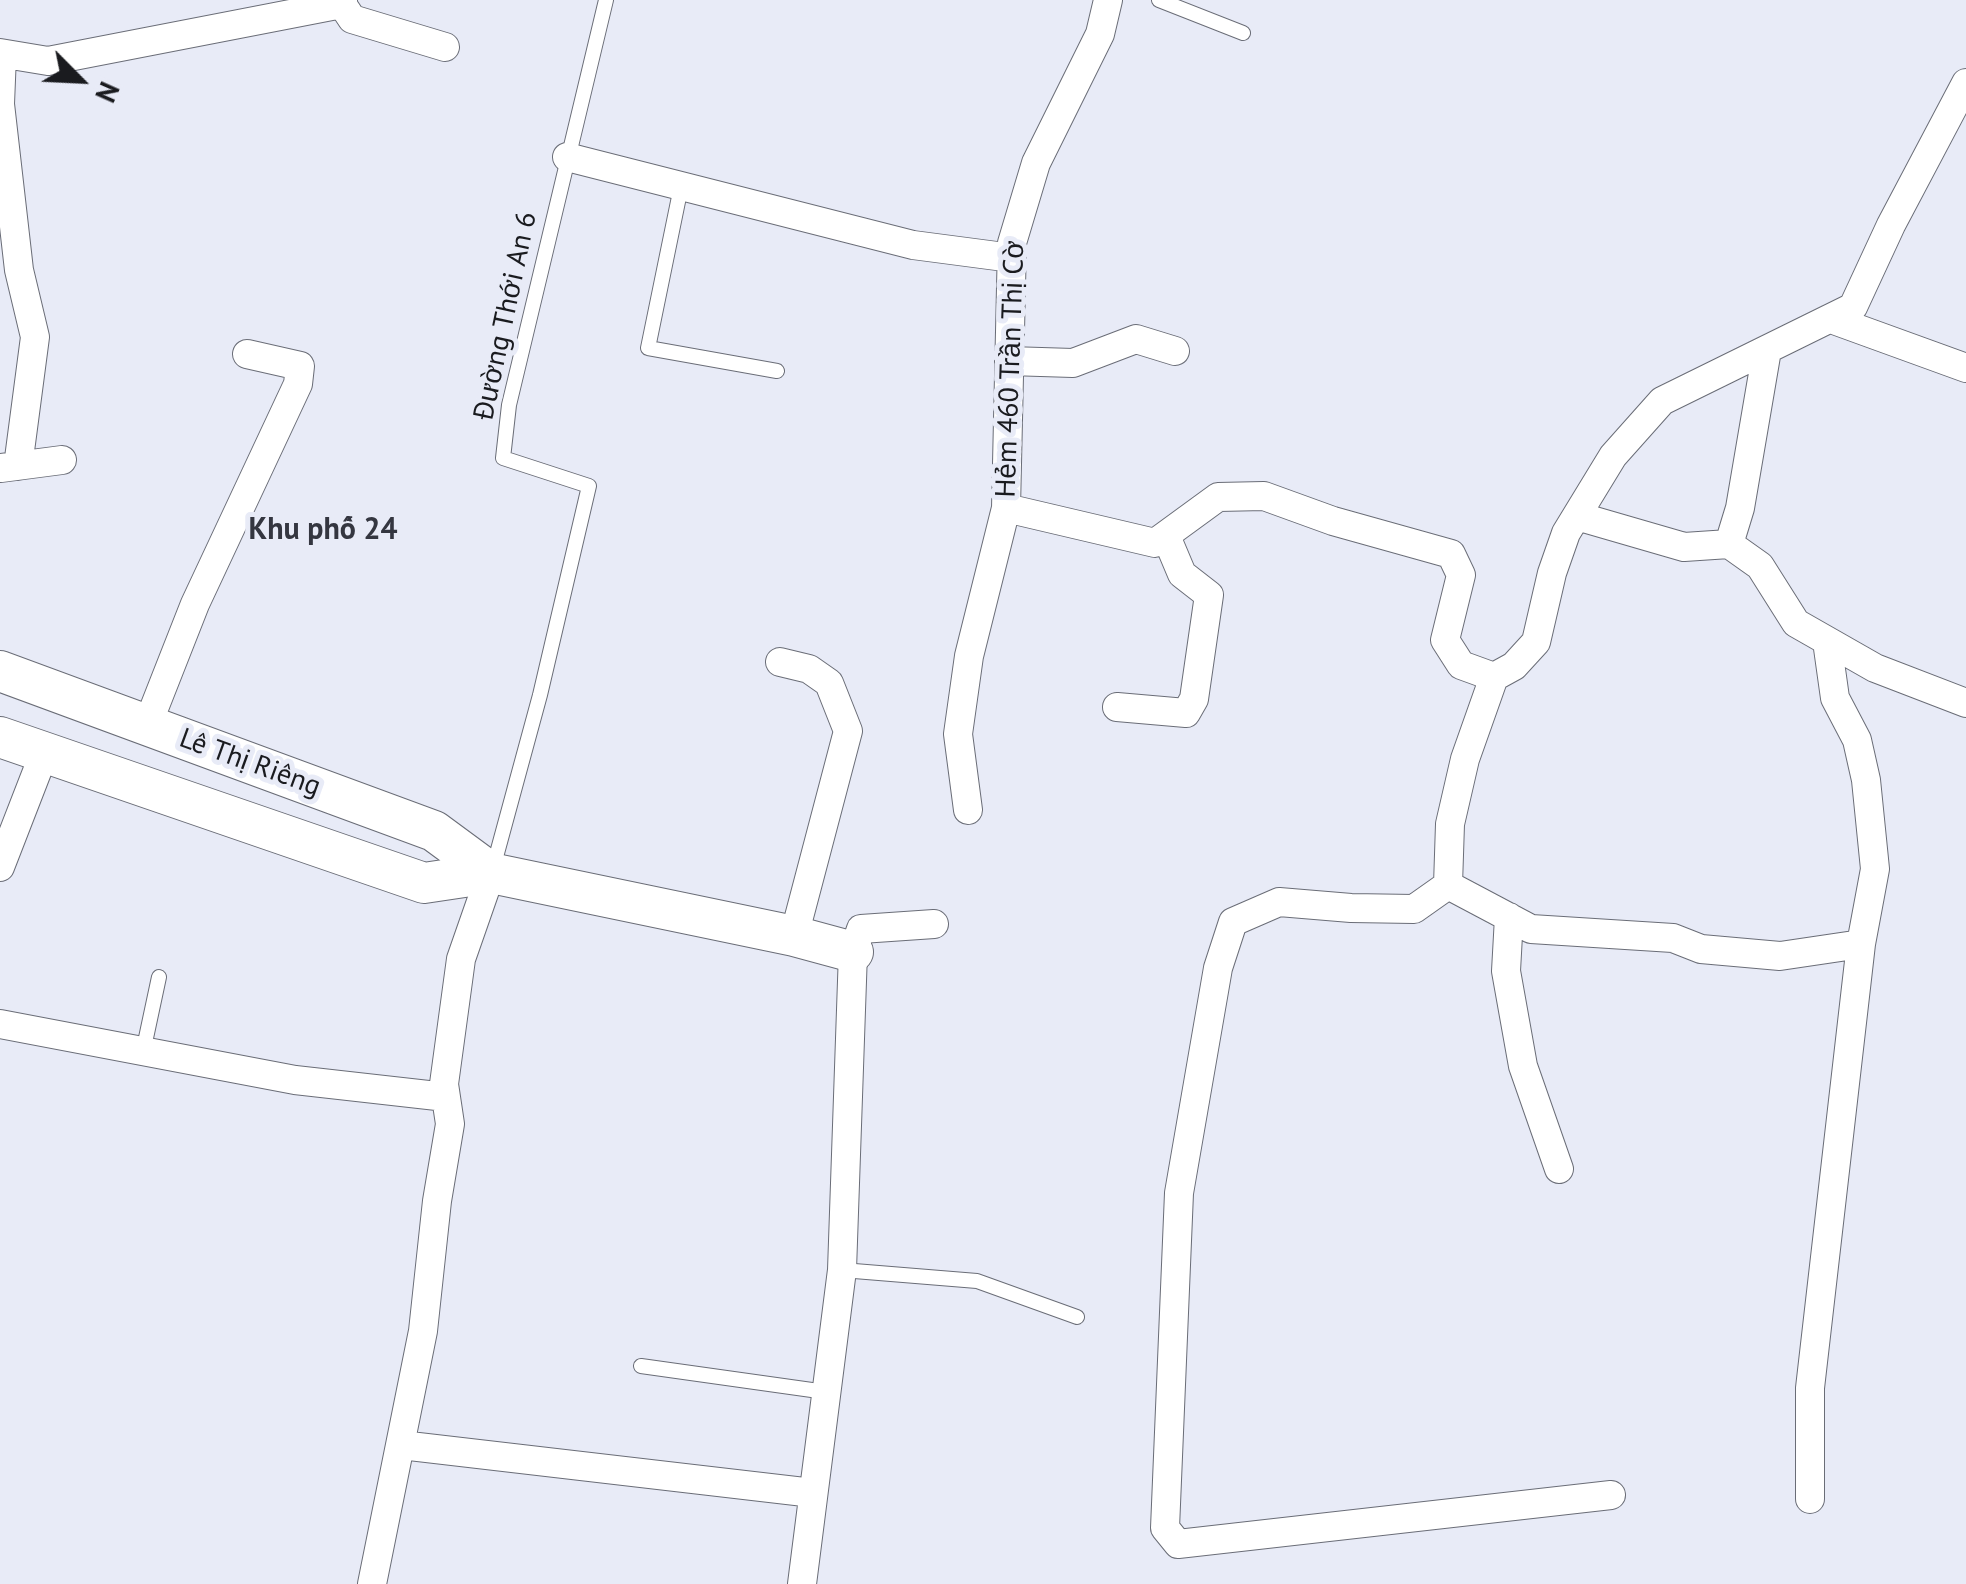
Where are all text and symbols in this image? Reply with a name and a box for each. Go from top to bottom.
north arrow [30,30,130,130]
text: N [87,76,129,108]
street label: Đường Thới An 6 [468,209,544,423]
street label: Hẻm 460 Trần Thị Cờ [990,240,1032,498]
district label: Khu phố 24 [249,512,397,548]
street label: Lê Thị Riêng [175,722,325,804]

